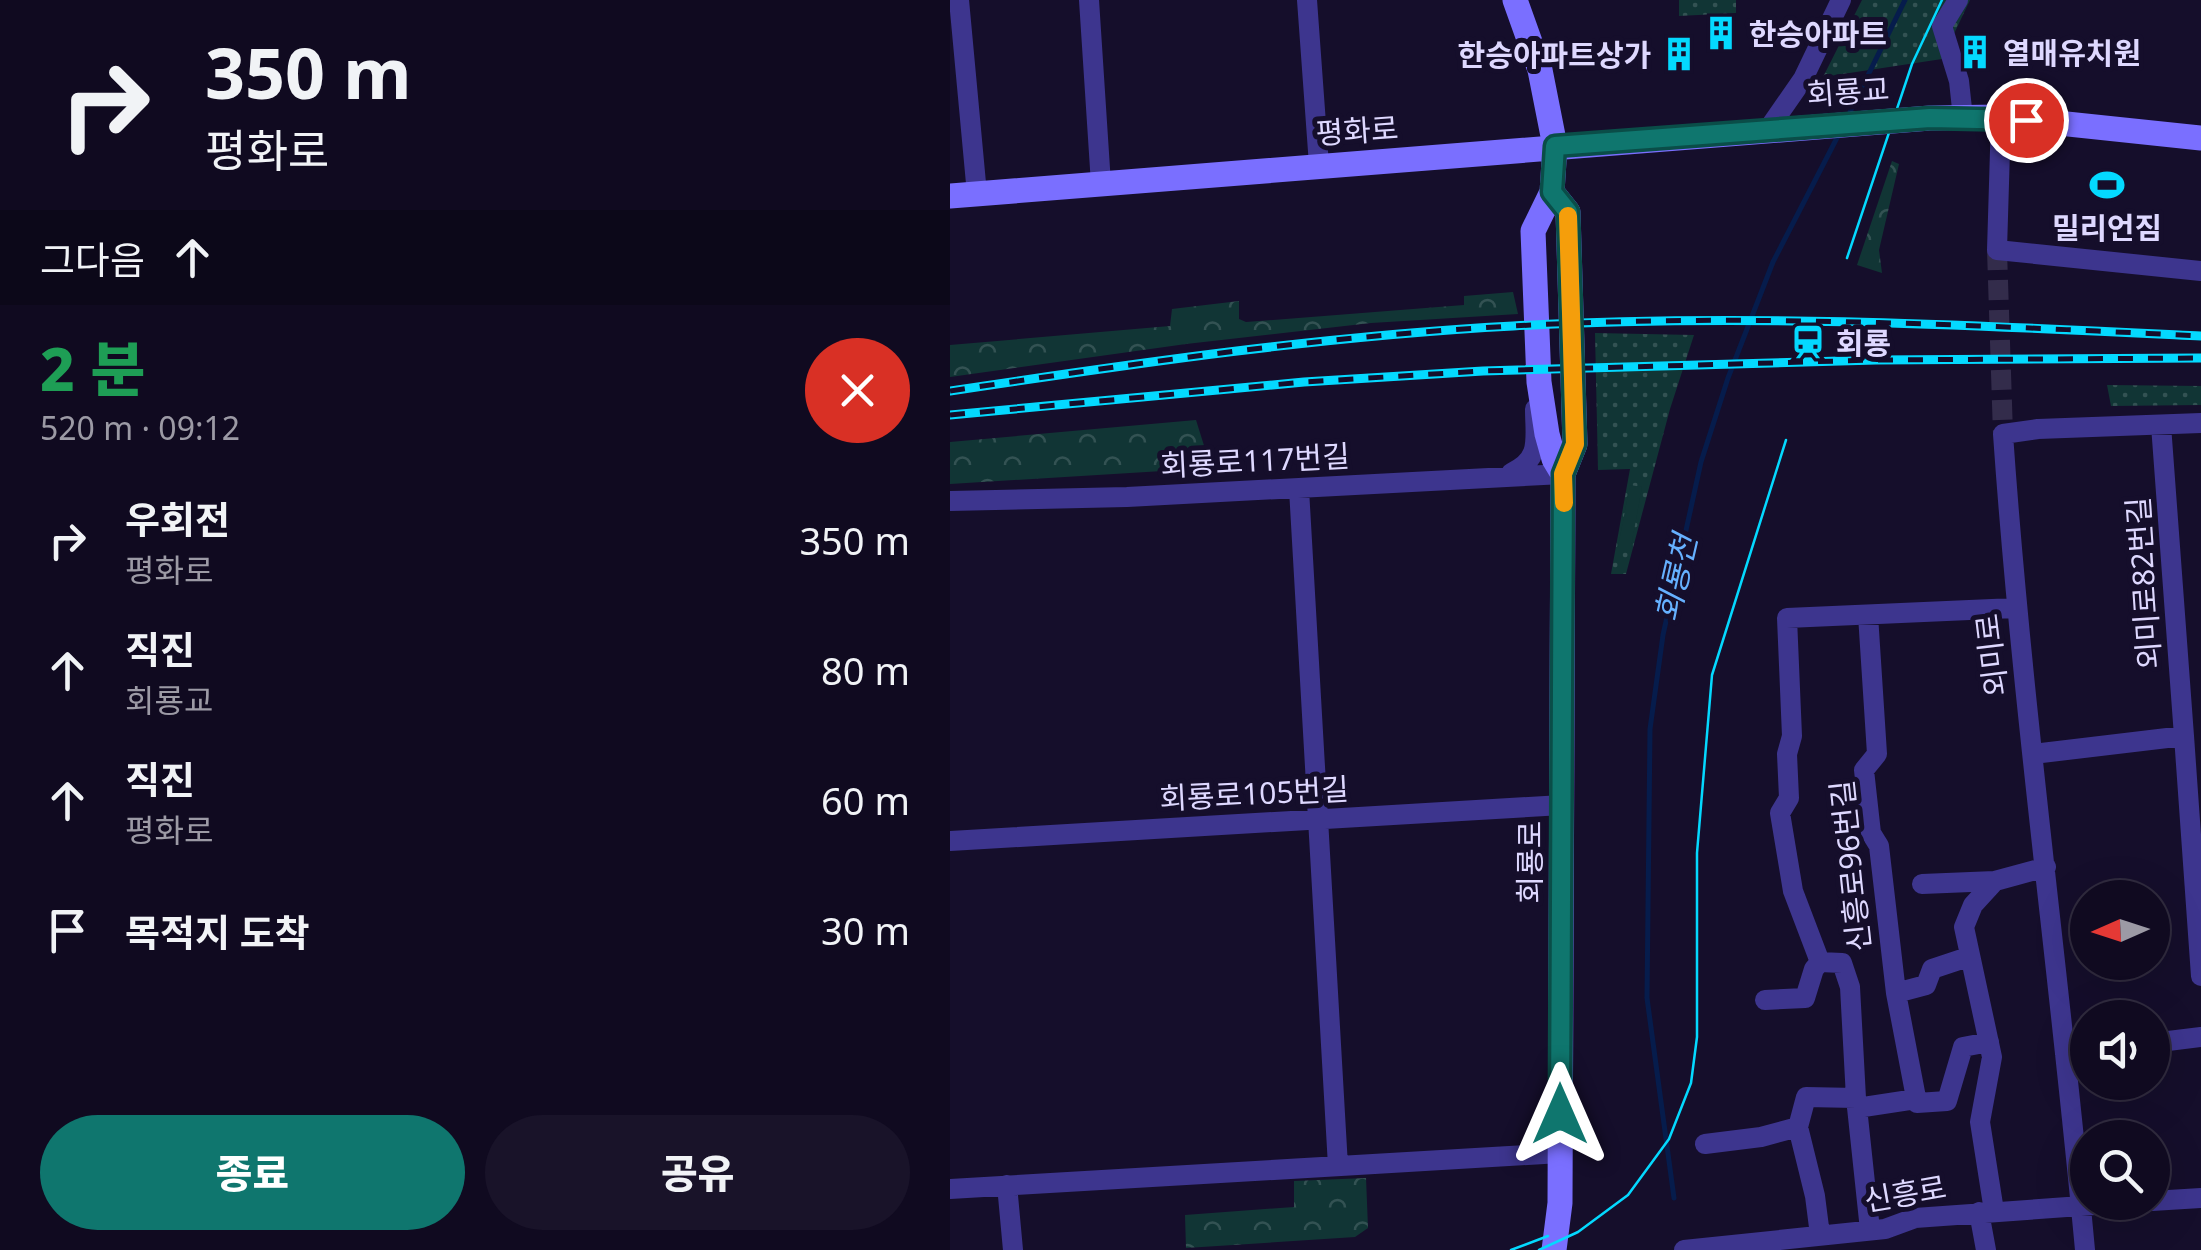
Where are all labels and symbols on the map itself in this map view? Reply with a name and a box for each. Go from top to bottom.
place label: 한승아파트 [1749,13,1887,54]
building icon: 한승아파트 [1702,14,1740,52]
place label: 열매유치원 [2003,32,2141,73]
building icon: 열매유치원 [1956,33,1994,71]
place label: 한승아파트상가 [1458,34,1651,75]
building icon: 한승아파트상가 [1660,35,1698,73]
street label: 회룡교 [1805,68,1891,114]
pin [1984,78,2069,163]
street label: 평화로 [1314,107,1400,153]
sports icon: 밀리언짐 [2088,166,2126,204]
place label: 밀리언짐 [2052,207,2162,248]
place label: 회룡 [1836,322,1891,363]
station icon: 회룡 [1789,323,1827,361]
street label: 회룡로117번길 [1159,435,1351,485]
street label: 외미로82번길 [2117,496,2169,670]
water label: 회룡천 [1644,527,1707,626]
street label: 외미로 [1966,611,2016,699]
street label: 회룡로105번길 [1158,768,1350,818]
street label: 신흥로96번길 [1821,778,1879,954]
street label: 회룡로 [1509,821,1550,903]
north arrow [2070,880,2170,980]
position arrow [1508,1062,1612,1166]
street label: 신흥로 [1861,1166,1949,1220]

